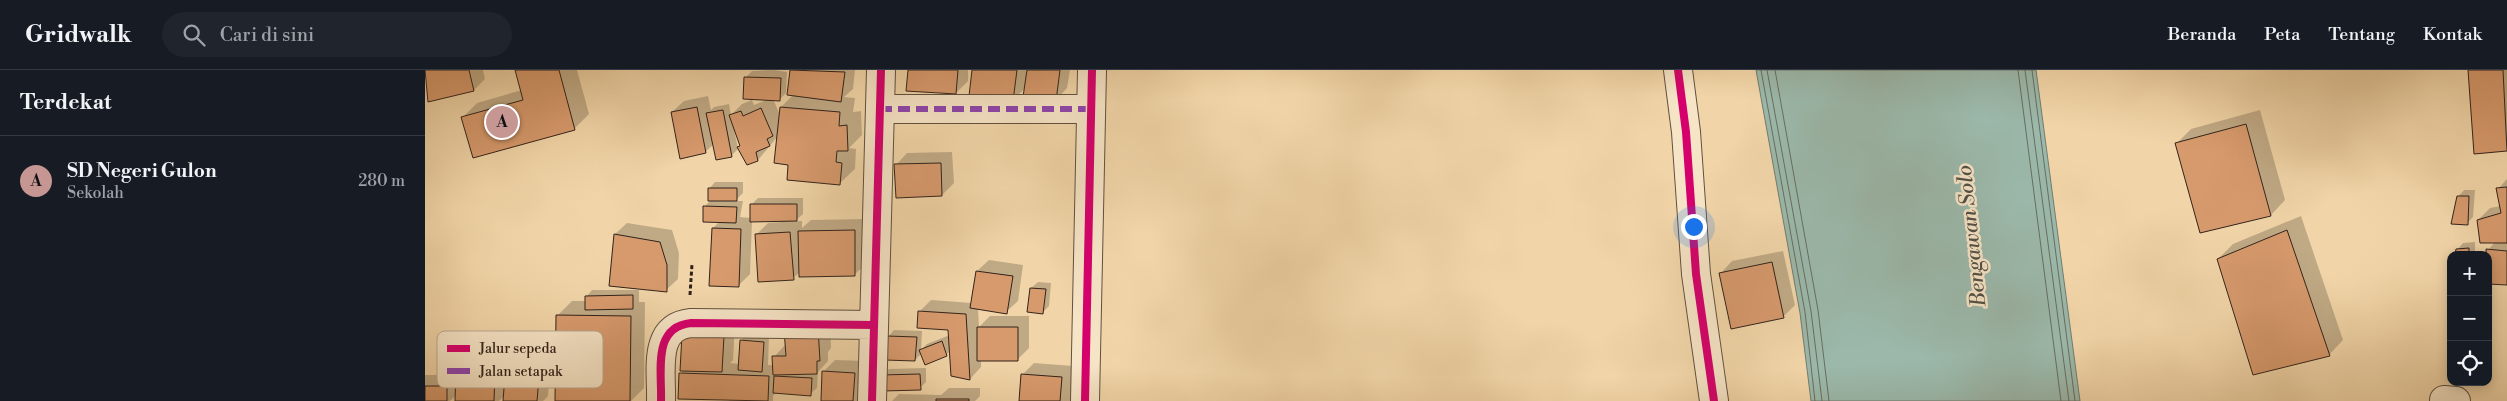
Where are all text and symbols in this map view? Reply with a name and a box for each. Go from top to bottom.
search box [162,12,512,57]
text: Gridwalk [25,20,132,50]
icon: search [180,21,208,49]
text: Cari di sini [220,23,314,47]
text: Beranda [2168,23,2236,46]
text: Peta [2264,23,2300,46]
text: Tentang [2328,23,2395,46]
text: Kontak [2423,23,2482,46]
text: Terdekat [20,90,111,116]
pin: A [486,103,518,141]
text: SD Negeri Gulon [67,159,217,183]
water label: Bengawan Solo [1952,164,1992,309]
text: A [30,171,42,191]
text: 280 m [358,171,405,191]
text: Sekolah [67,183,124,203]
your location [1681,214,1707,240]
map controls [2447,251,2492,386]
button: + [2447,251,2492,296]
button: − [2447,296,2492,341]
legend [437,331,603,388]
text: Jalur sepeda [478,340,557,358]
button: locate [2447,341,2492,386]
text: Jalan setapak [478,363,563,381]

